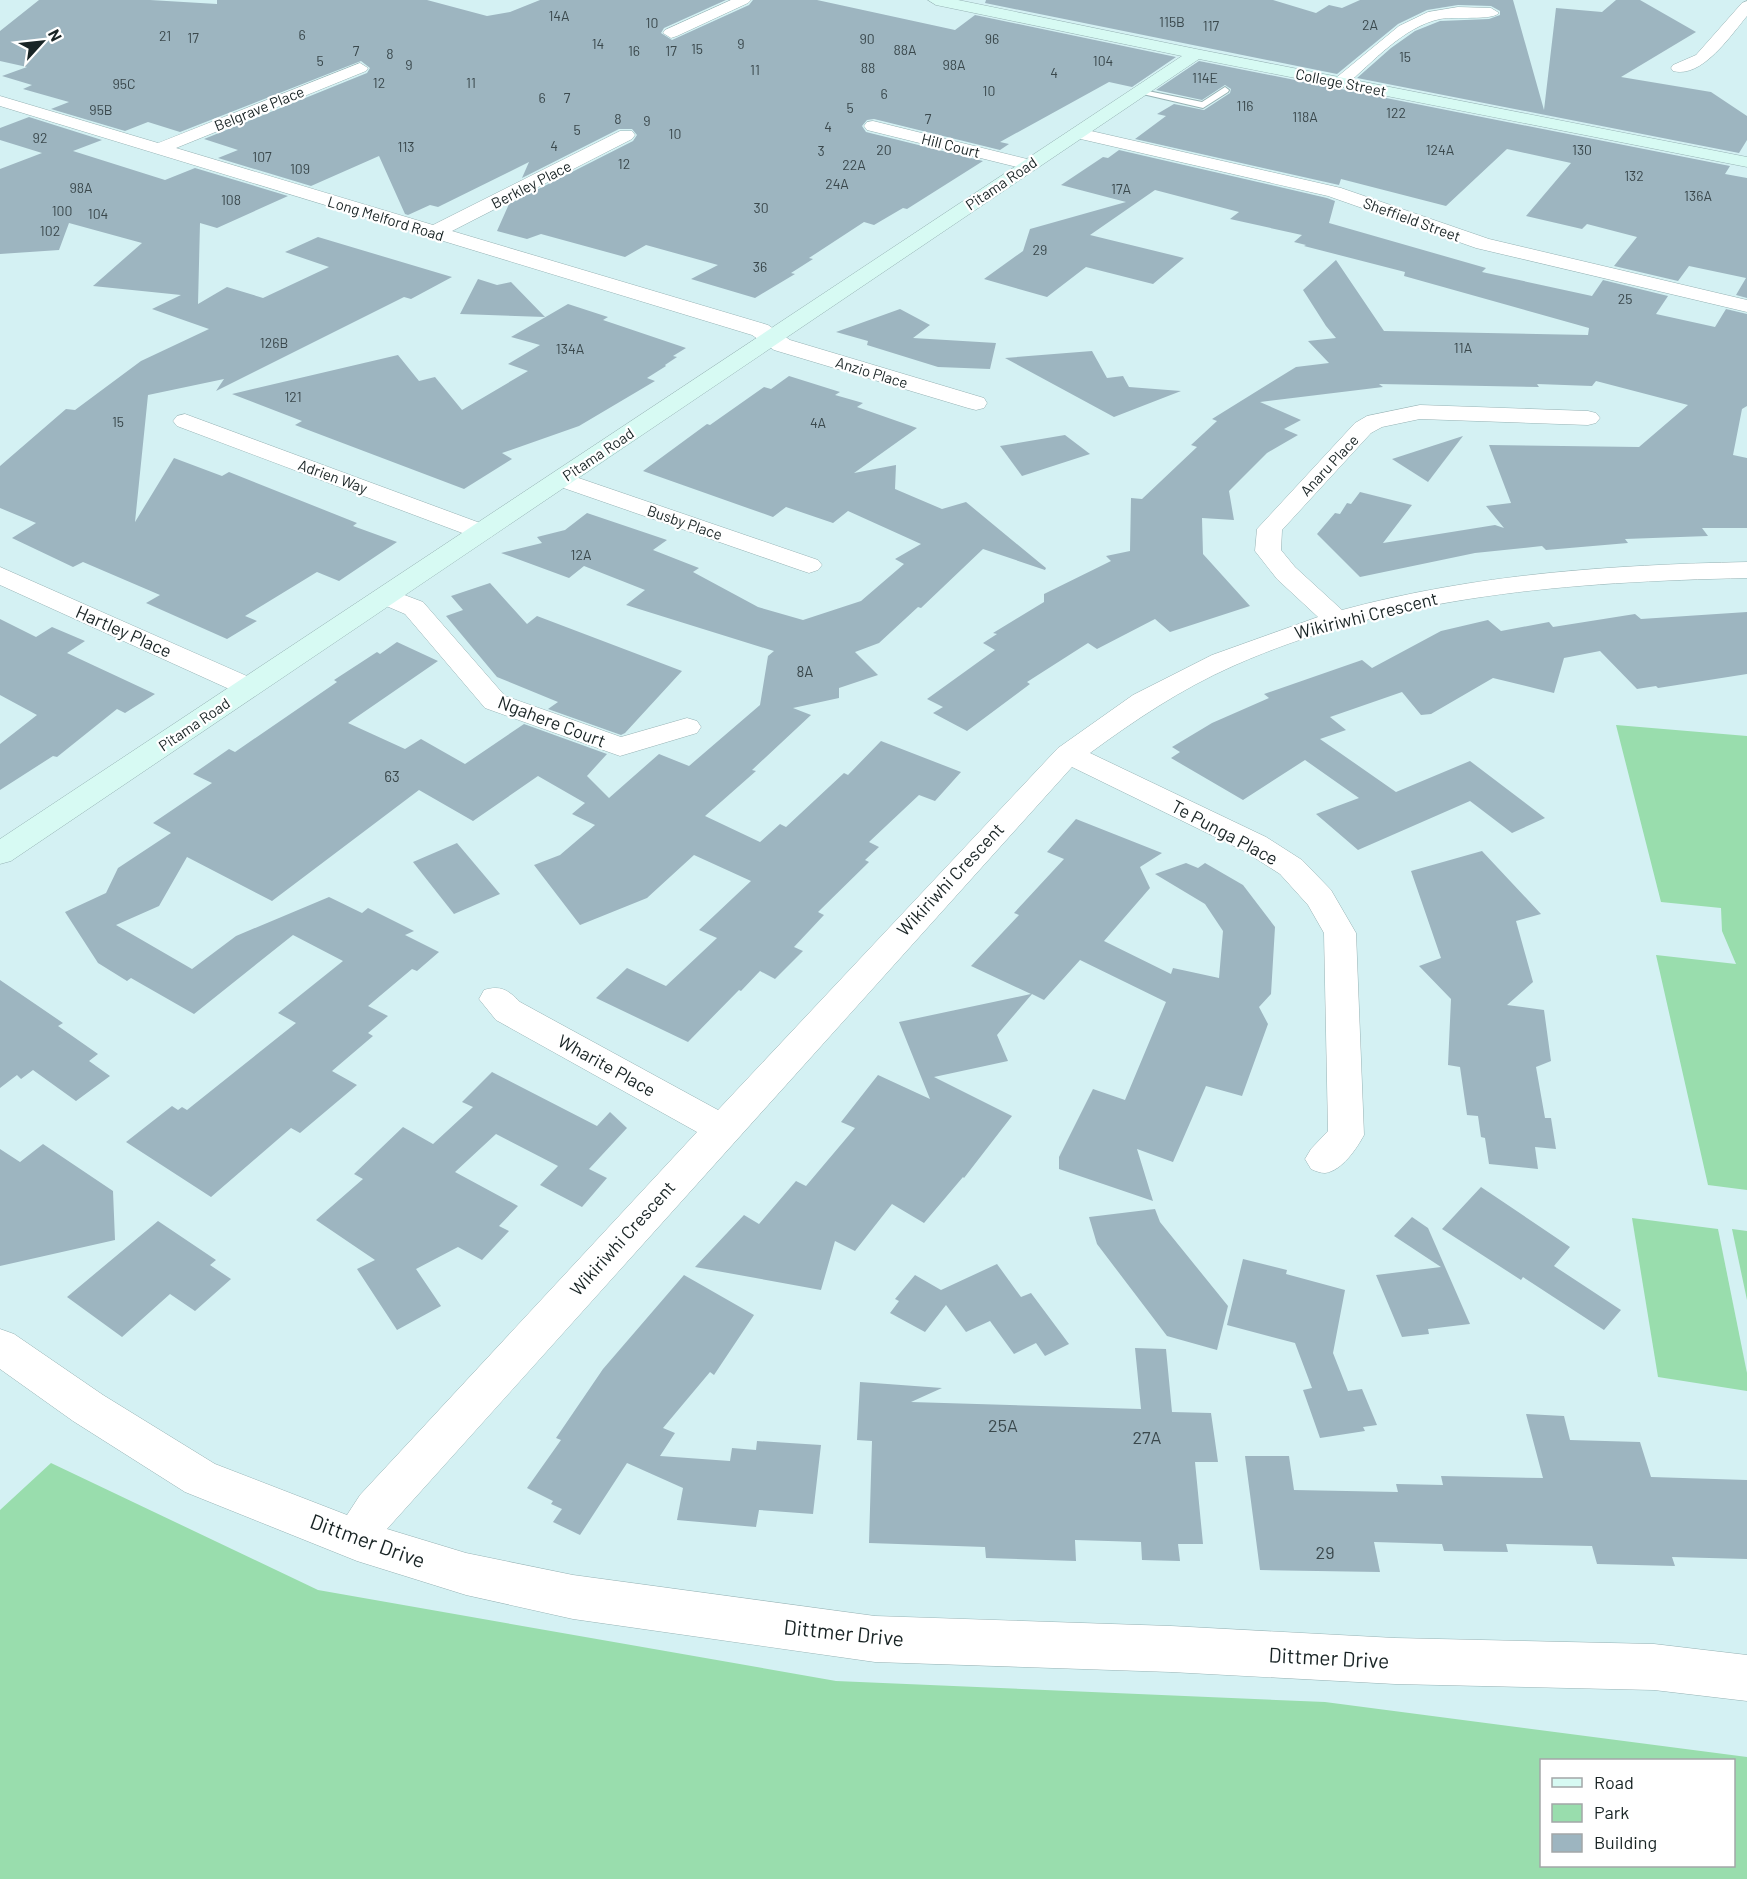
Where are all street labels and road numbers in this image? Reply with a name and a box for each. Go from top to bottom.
street label: College Street [1294,64,1388,100]
street label: Belgrave Place [211,82,307,134]
street label: Hill Court [920,129,982,161]
street label: Pitama Road [962,153,1040,213]
street label: Berkley Place [488,156,574,212]
street label: Long Melford Road [326,192,446,244]
street label: Sheffield Street [1361,193,1463,245]
street label: Anzio Place [834,352,910,392]
street label: Pitama Road [559,424,637,484]
street label: Anaru Place [1296,431,1362,499]
street label: Adrien Way [296,455,370,497]
street label: Busby Place [645,501,725,543]
street label: Wikiriwhi Crescent [1292,587,1440,643]
street label: Hartley Place [73,600,175,662]
street label: Ngahere Court [495,690,609,752]
street label: Pitama Road [155,694,233,754]
street label: Te Punga Place [1168,795,1282,869]
street label: Wikiriwhi Crescent [892,818,1008,940]
street label: Wharite Place [554,1029,660,1101]
street label: Wikiriwhi Crescent [565,1176,679,1300]
street label: Dittmer Drive [307,1508,429,1572]
street label: Dittmer Drive [783,1613,905,1651]
street label: Dittmer Drive [1268,1641,1390,1673]

